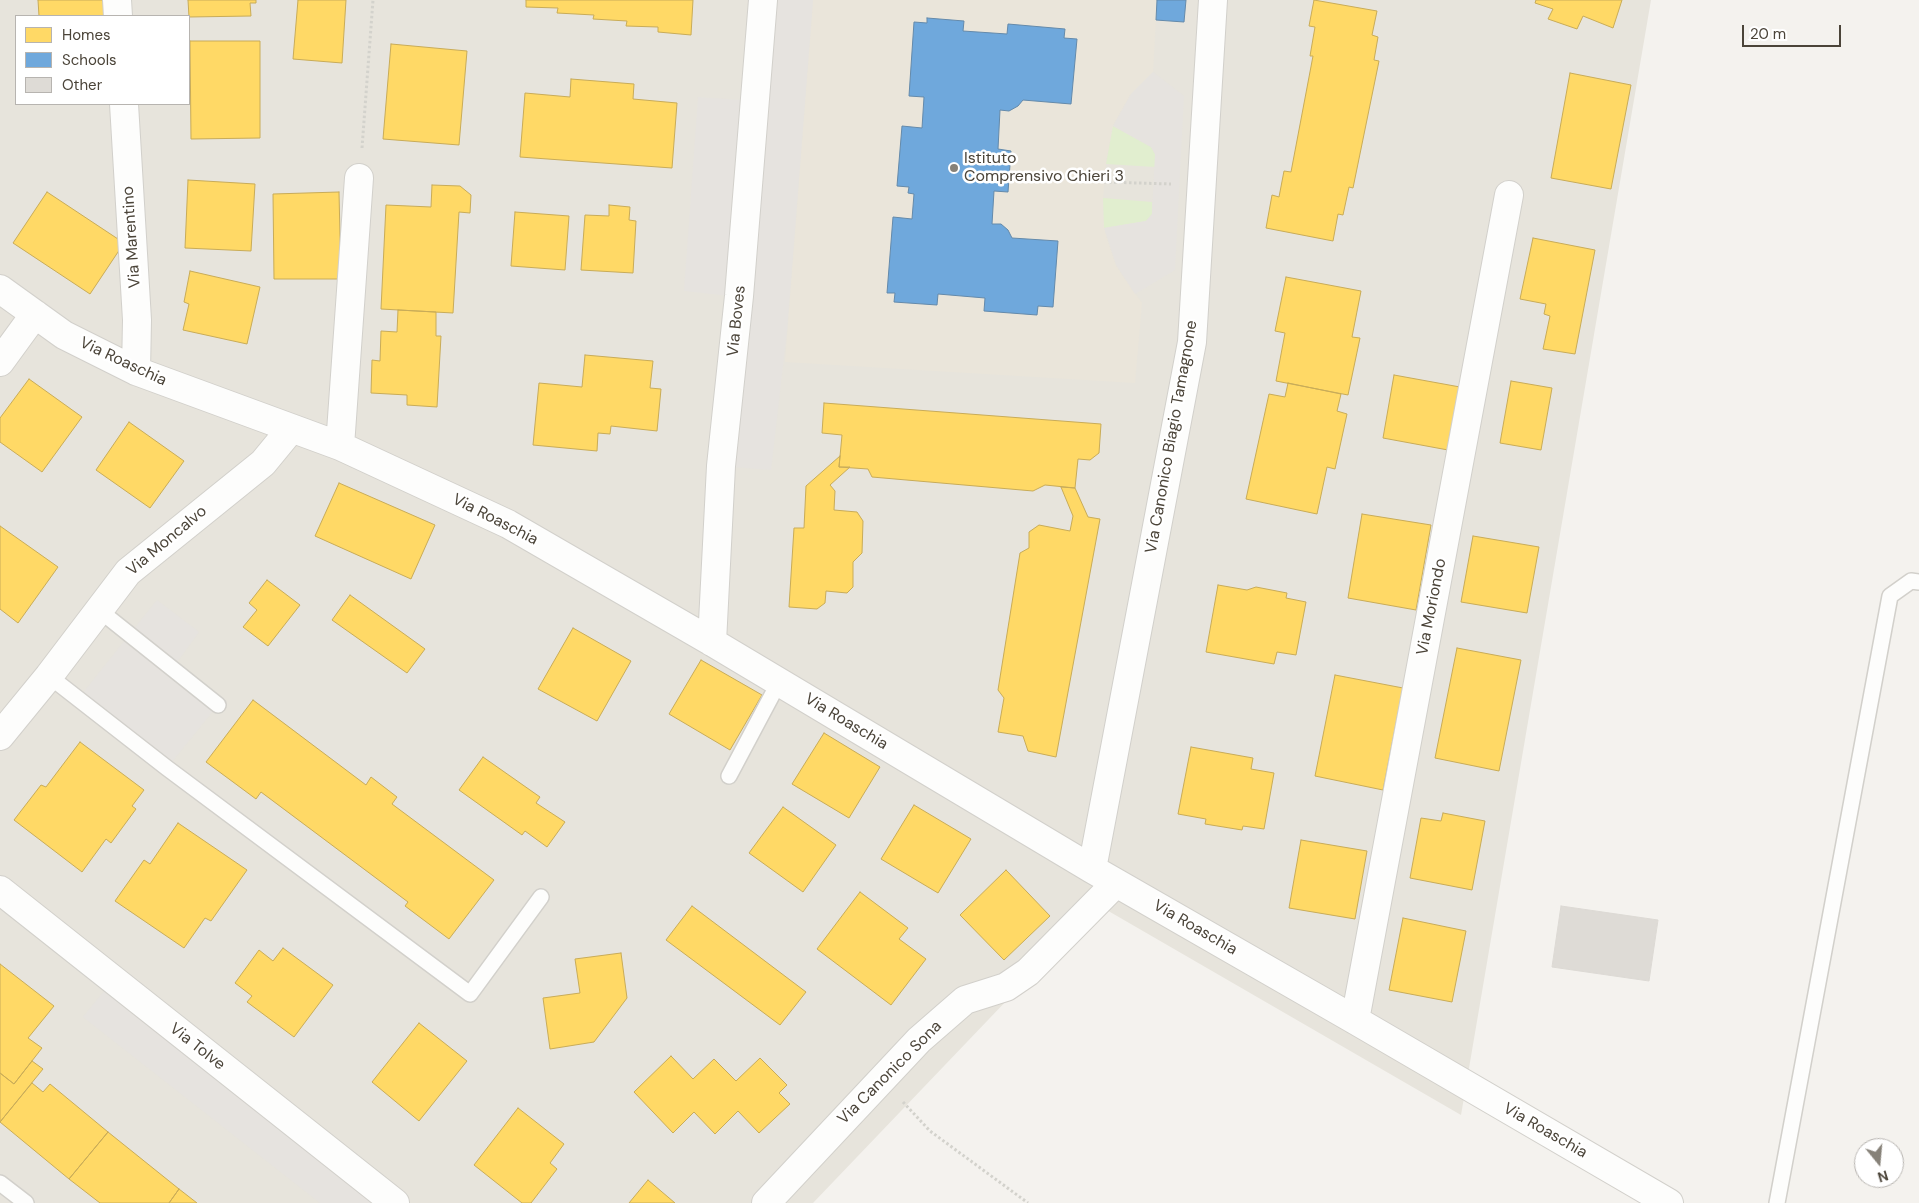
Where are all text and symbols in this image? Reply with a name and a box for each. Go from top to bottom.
legend [15,15,190,105]
scale bar [1744,15,1843,47]
text: 20 m [1750,24,1786,44]
text: Homes [62,25,111,45]
text: Schools [62,50,117,70]
text: Other [62,75,102,95]
place label: Istituto Comprensivo Chieri 3 [964,149,1124,187]
marker: Istituto Comprensivo Chieri 3 [948,162,960,174]
street label: Via Marentino [119,185,145,289]
street label: Via Boves [724,284,750,358]
street label: Via Canonico Biagio Tamagnone [1142,319,1202,555]
street label: Via Roaschia [77,334,169,390]
street label: Via Roaschia [449,490,541,550]
street label: Via Moncalvo [123,502,211,580]
street label: Via Moriondo [1413,557,1451,657]
street label: Via Roaschia [801,690,891,754]
street label: Via Roaschia [1150,896,1240,960]
street label: Via Canonico Sona [834,1017,946,1129]
street label: Via Tolve [165,1019,229,1075]
street label: Via Roaschia [1500,1099,1590,1163]
north arrow [1854,1138,1904,1188]
text: N [1876,1166,1891,1186]

